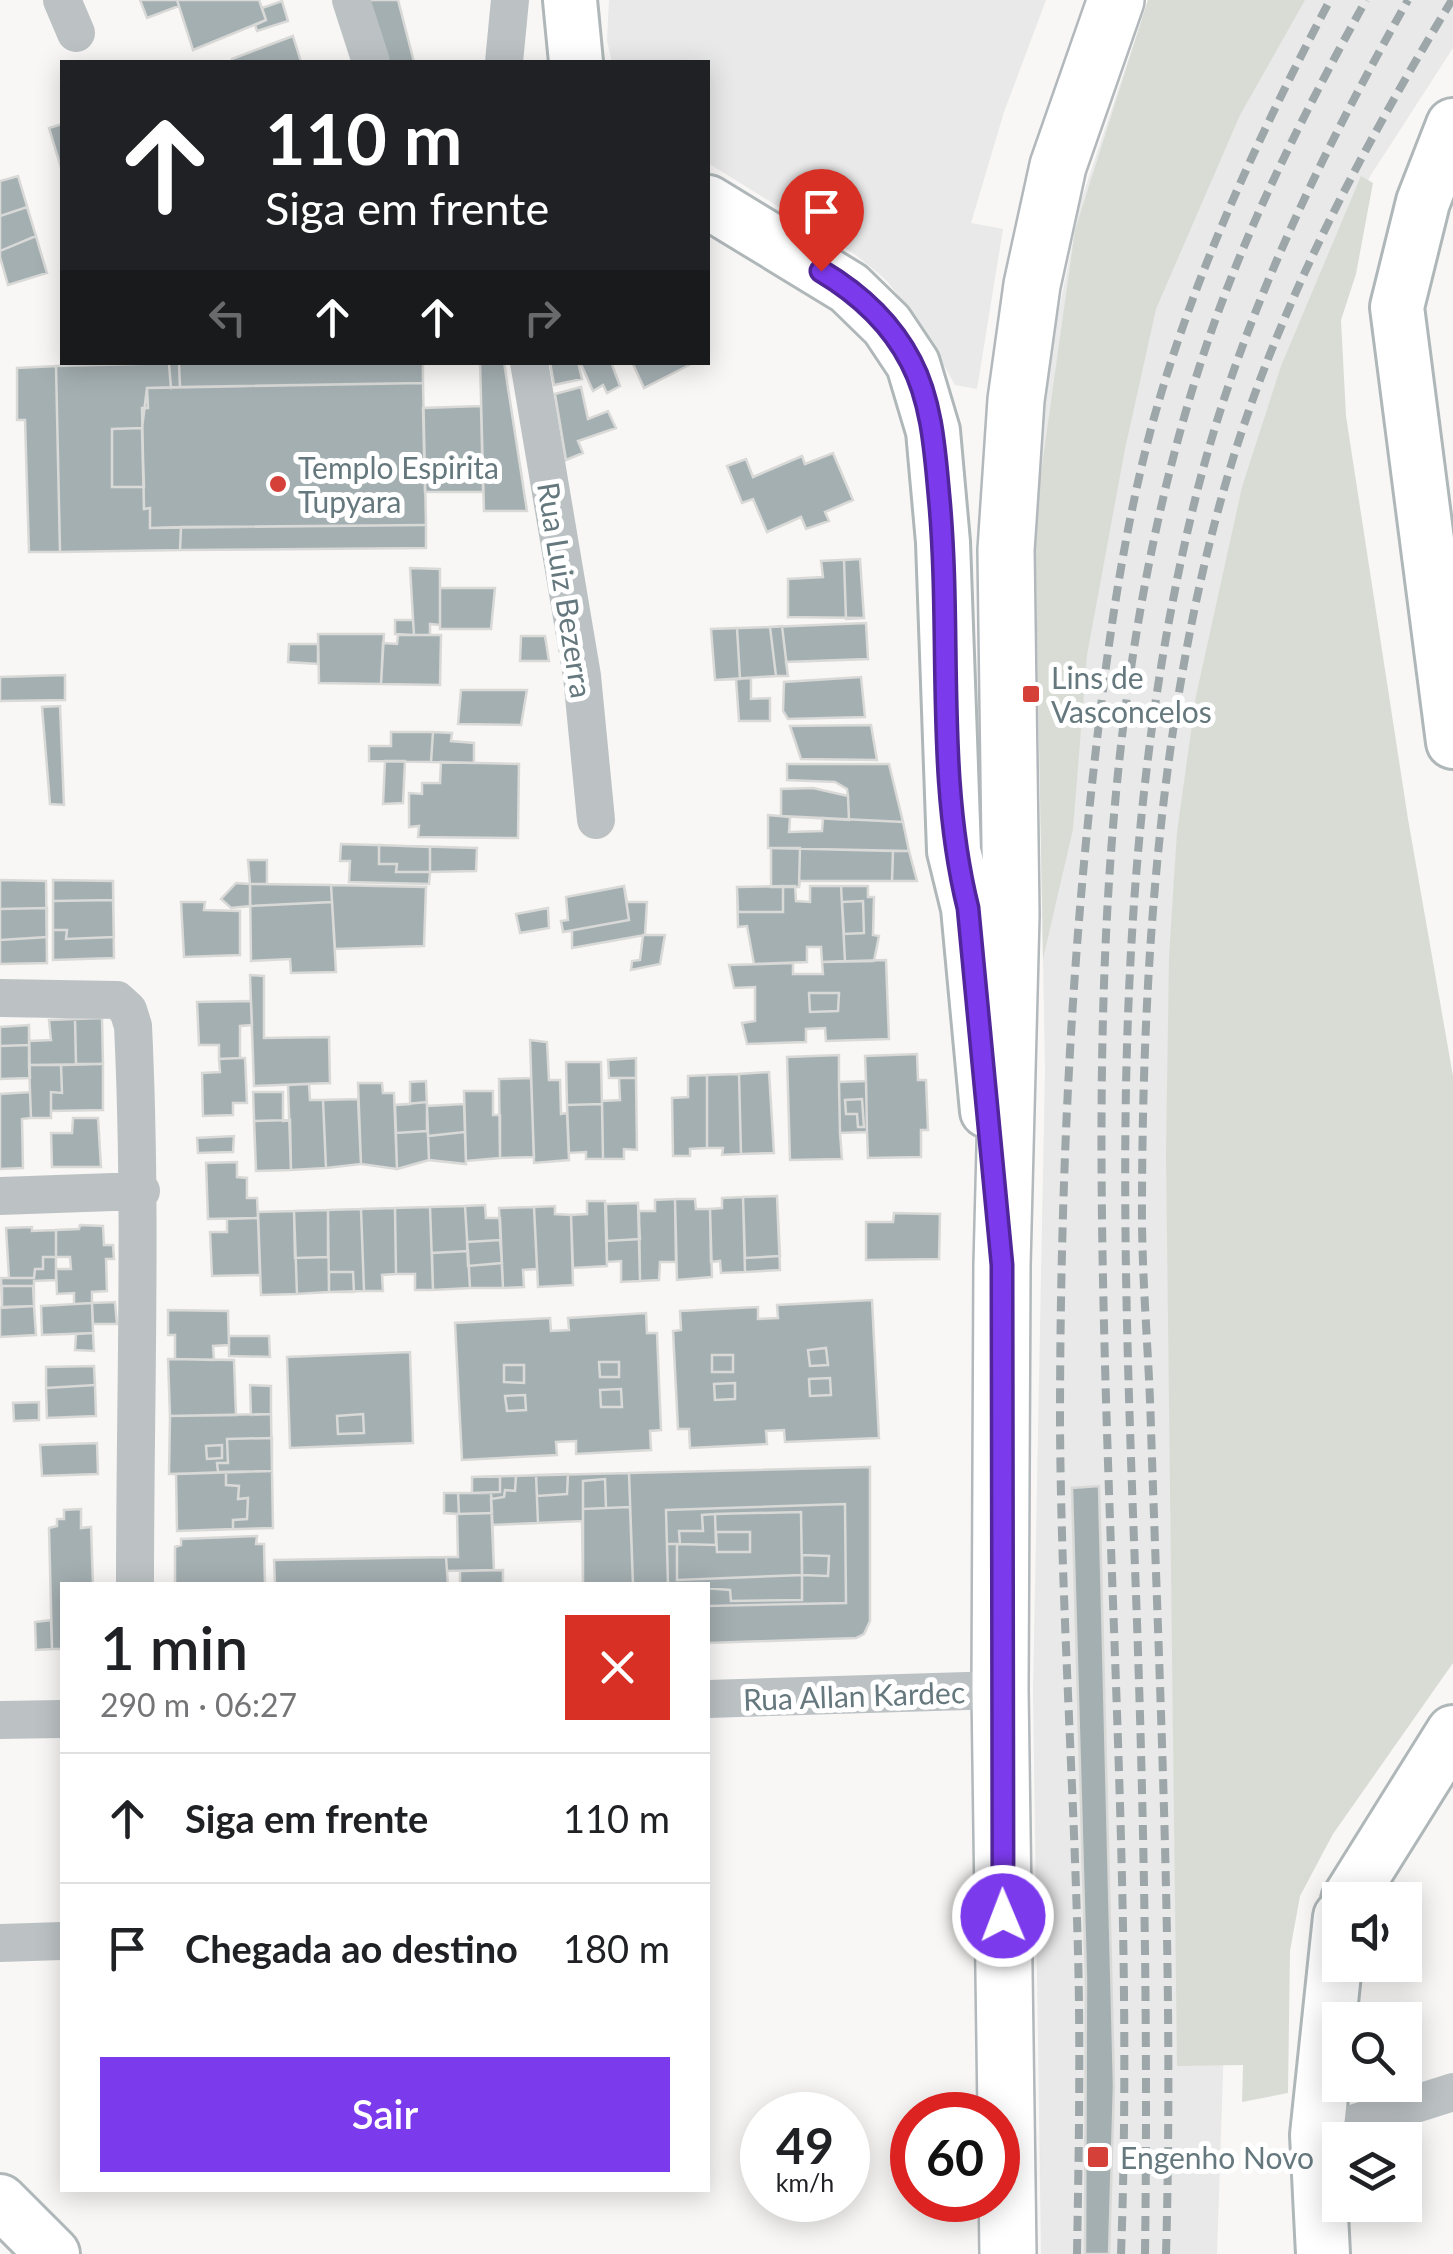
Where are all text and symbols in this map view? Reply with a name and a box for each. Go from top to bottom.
text: 110 m [265,96,462,180]
icon: ahead [100,100,230,230]
pin [779,169,864,272]
text: Siga em frente [265,181,549,235]
icon: arrive [794,184,849,239]
icon: left [200,290,255,345]
icon: ahead [305,290,360,345]
icon: ahead [410,290,465,345]
icon: right [515,290,570,345]
place label: Templo Espirita Tupyara [298,449,499,519]
marker: Templo Espirita Tupyara [267,473,289,495]
street label: Rua Luiz Bezerra [531,480,601,700]
place label: Lins de Vasconcelos [1051,659,1212,729]
marker: Lins de Vasconcelos [1020,683,1042,705]
text: 1 min [100,1611,248,1683]
button: close [565,1615,670,1720]
street label: Rua Allan Kardec [742,1673,966,1717]
text: 290 m · 06:27 [100,1685,297,1724]
icon: ahead [100,1791,155,1846]
text: Siga em frente [185,1795,428,1841]
text: 110 m [563,1795,670,1841]
position arrow [951,1864,1055,1968]
map controls [1322,1882,1422,2222]
button: sound [1322,1882,1422,1982]
icon: arrive [100,1921,155,1976]
text: Chegada ao destino [185,1925,518,1971]
text: 180 m [563,1925,670,1971]
button: search [1322,2002,1422,2102]
button: Sair [100,2057,670,2172]
speed limit sign: 60 [890,2092,1020,2222]
text: 49 [776,2115,834,2175]
button: layers [1322,2122,1422,2222]
place label: Engenho Novo [1120,2139,1314,2175]
marker: Engenho Novo [1085,2144,1111,2170]
text: km/h [776,2167,834,2197]

